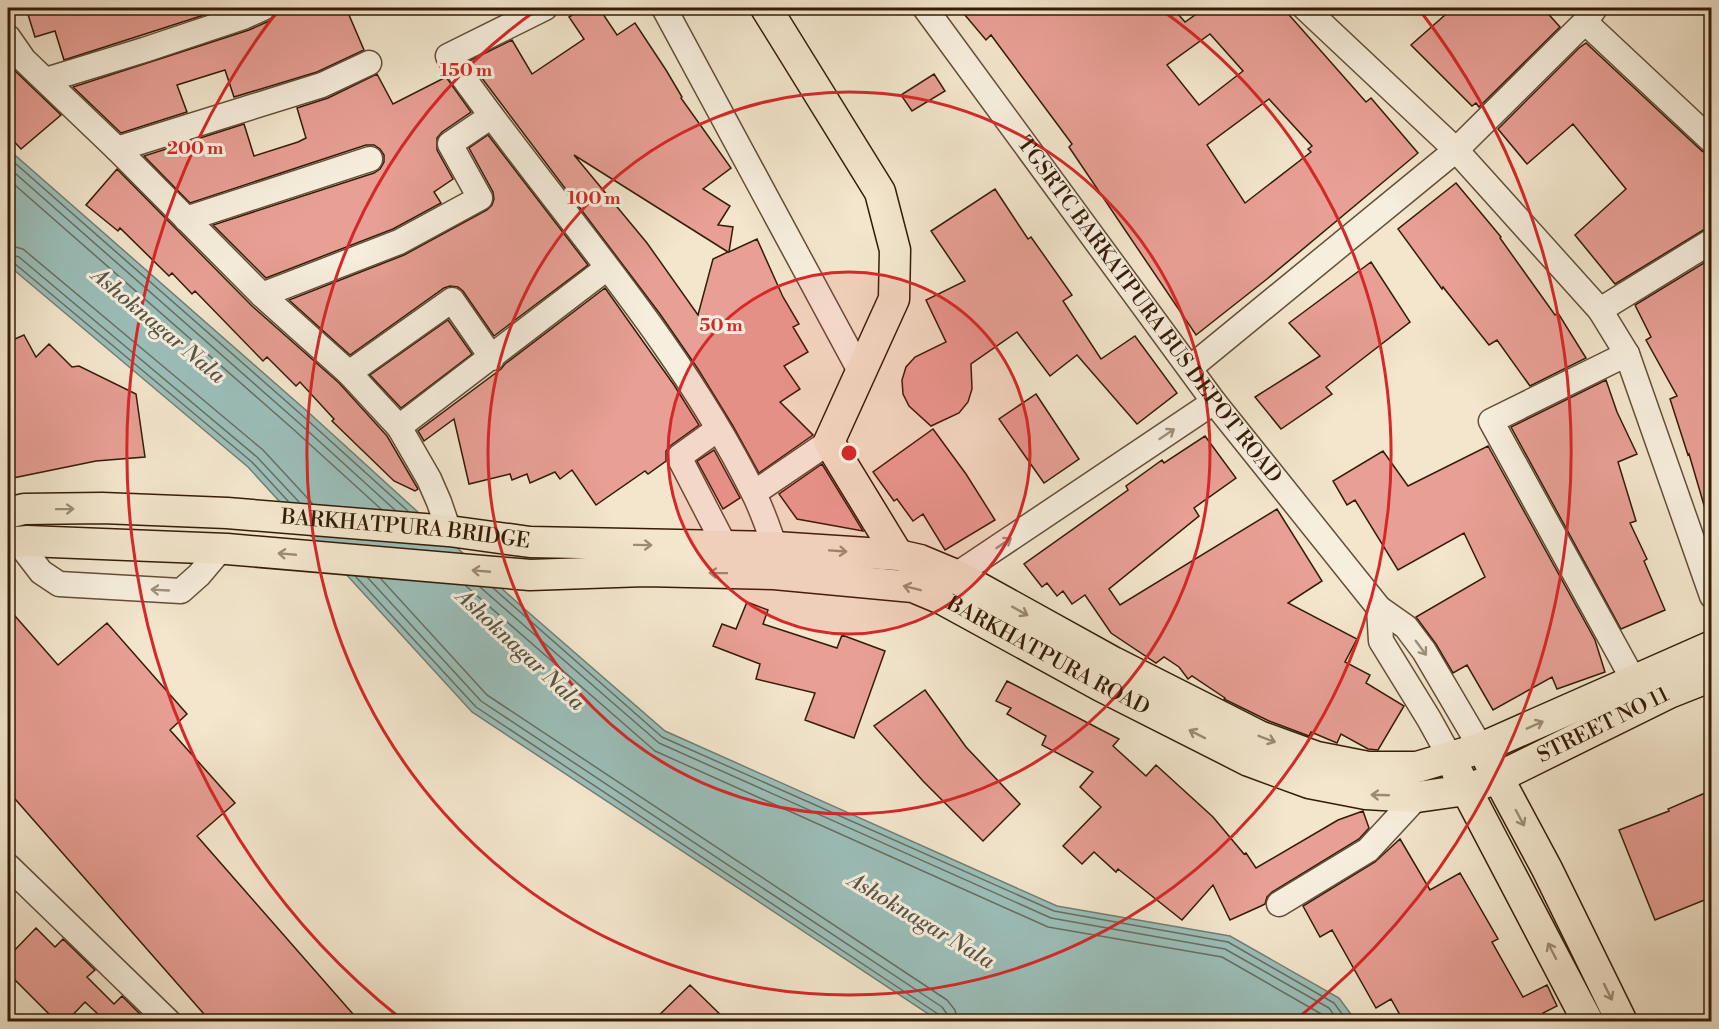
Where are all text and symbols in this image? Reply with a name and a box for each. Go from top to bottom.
text: 150 m [440,59,493,82]
street label: TGSRTC BARKATPURA BUS DEPOT ROAD [1011,132,1287,489]
text: 200 m [167,137,224,160]
text: 100 m [567,187,621,210]
water label: Ashoknagar Nala [84,261,231,390]
text: 50 m [699,314,743,337]
one-way arrow [1158,428,1174,440]
centre of rings [839,443,859,463]
one-way arrow [55,503,75,514]
street label: BARKHATPURA BRIDGE [279,504,532,555]
one-way arrow [996,537,1012,549]
one-way arrow [632,539,652,550]
one-way arrow [827,545,847,556]
one-way arrow [277,548,297,559]
one-way arrow [472,565,492,576]
one-way arrow [708,567,728,578]
one-way arrow [903,581,922,593]
water label: Ashoknagar Nala [449,582,590,717]
one-way arrow [150,585,170,596]
street label: BARKHATPURA ROAD [941,590,1154,721]
one-way arrow [1011,605,1028,617]
one-way arrow [1415,639,1427,655]
street label: STREET NO 11 [1533,682,1674,769]
one-way arrow [1526,719,1544,731]
one-way arrow [1188,728,1206,740]
one-way arrow [1257,734,1276,745]
one-way arrow [1371,790,1391,801]
one-way arrow [1514,809,1526,826]
water label: Ashoknagar Nala [841,866,1000,976]
one-way arrow [1546,943,1558,960]
one-way arrow [1602,983,1614,1001]

